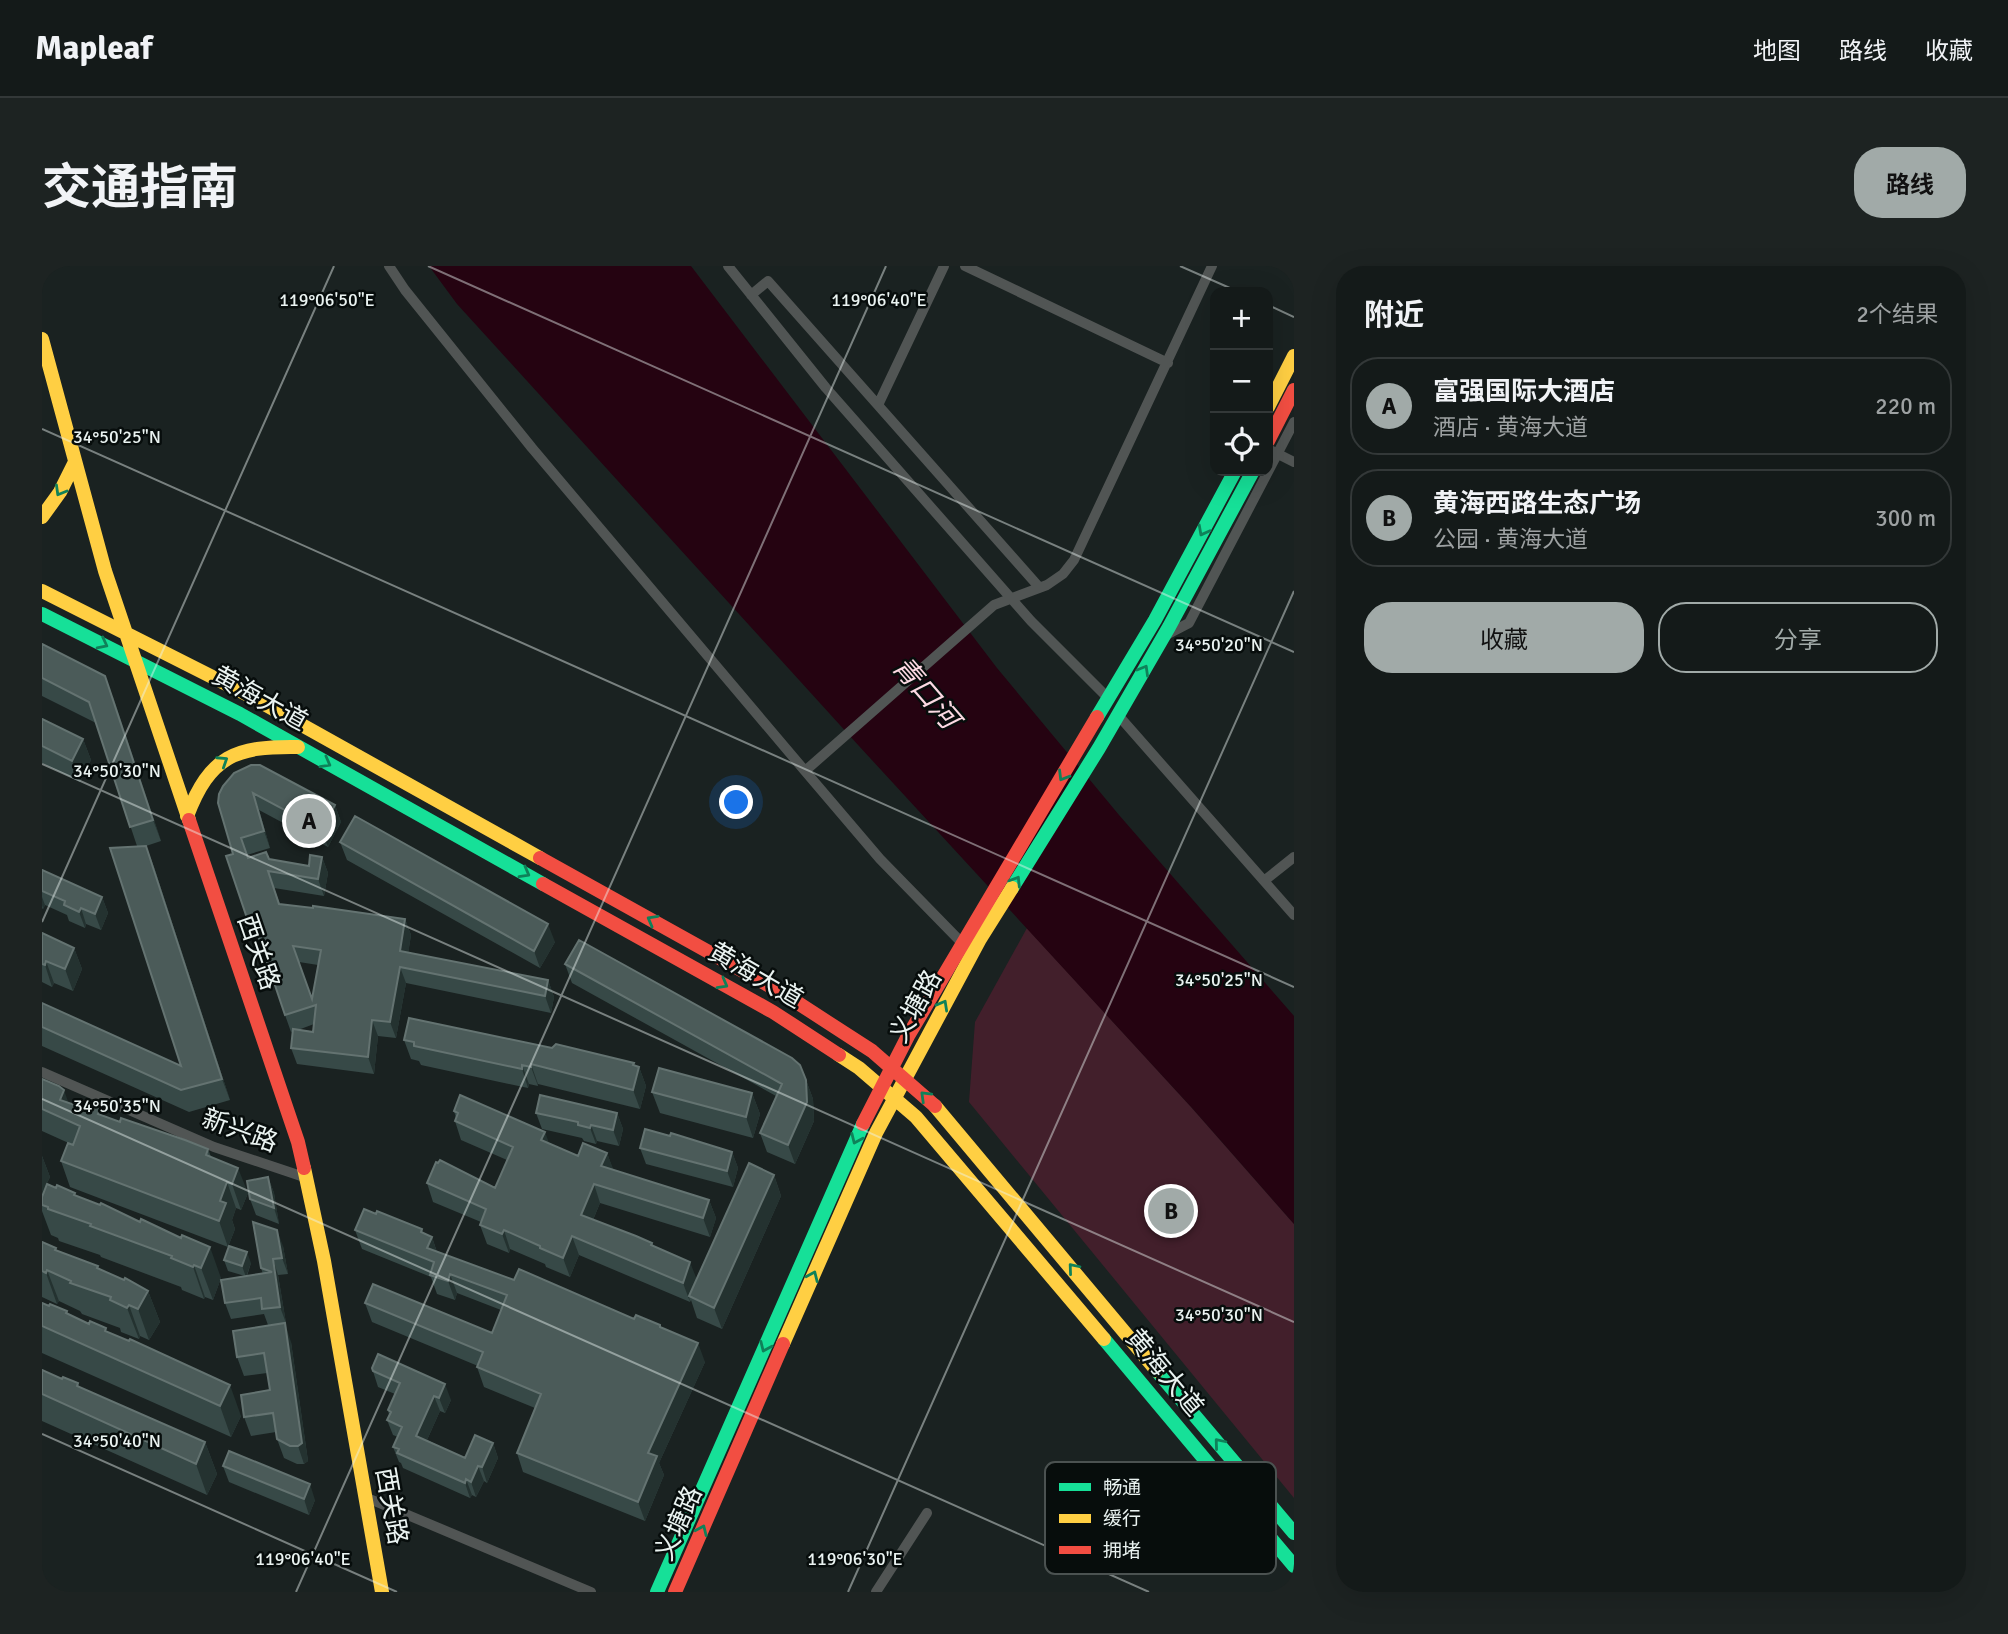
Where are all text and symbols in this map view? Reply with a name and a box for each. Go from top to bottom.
text: Mapleaf [35,28,152,69]
text: 地图 [1753,36,1801,66]
text: 路线 [1839,36,1887,66]
text: 收藏 [1925,36,1973,66]
button: 路线 [1854,147,1966,218]
text: 交通指南 [42,158,238,218]
map controls [1210,287,1273,476]
button: + [1210,287,1273,350]
text: 119°06'50"E [279,289,375,311]
text: 119°06'40"E [831,289,927,311]
text: 附近 [1364,297,1424,334]
text: 2个结果 [1857,300,1938,329]
button: − [1210,350,1273,413]
text: 富强国际大酒店 [1433,376,1615,408]
text: A [1382,392,1396,421]
text: 220 m [1875,392,1936,421]
button: locate [1210,413,1273,476]
text: 酒店 · 黄海大道 [1433,413,1588,442]
text: 34°50'25"N [73,426,161,448]
one-way arrow [55,483,68,496]
text: 黄海西路生态广场 [1433,488,1641,520]
text: B [1382,504,1396,533]
text: 300 m [1875,504,1936,533]
one-way arrow [1198,524,1211,536]
text: 公园 · 黄海大道 [1433,525,1588,554]
button: 收藏 [1364,602,1644,673]
button: 分享 [1658,602,1938,673]
text: 34°50'20"N [1175,634,1263,656]
one-way arrow [96,636,108,650]
water label: 青口河 [885,650,969,739]
street label: 黄海大道 [206,660,313,738]
one-way arrow [1136,665,1149,677]
one-way arrow [318,755,331,768]
one-way arrow [216,757,229,770]
text: 34°50'30"N [73,760,161,782]
one-way arrow [1058,769,1071,782]
your location [719,785,753,819]
pin: A [286,795,332,847]
one-way arrow [517,865,530,878]
one-way arrow [1008,876,1021,889]
street label: 西关路 [230,910,286,994]
one-way arrow [647,915,659,928]
street label: 黄海大道 [702,936,809,1016]
street label: 义塘路 [883,965,949,1048]
text: 34°50'25"N [1175,969,1263,991]
one-way arrow [716,976,729,989]
one-way arrow [935,1000,948,1012]
one-way arrow [920,1092,933,1105]
text: 34°50'35"N [73,1095,161,1117]
street label: 新兴路 [198,1103,282,1159]
one-way arrow [850,1132,864,1144]
pin: B [1148,1185,1194,1237]
one-way arrow [1069,1264,1081,1277]
one-way arrow [805,1271,819,1284]
text: 34°50'30"N [1175,1304,1263,1326]
street label: 黄海大道 [1119,1323,1210,1423]
one-way arrow [759,1340,773,1352]
text: 34°50'40"N [73,1430,161,1452]
one-way arrow [1215,1439,1227,1452]
legend [1045,1462,1276,1574]
street label: 西关路 [368,1465,414,1547]
text: 畅通 [1103,1476,1141,1500]
street label: 义塘路 [648,1481,709,1566]
text: 缓行 [1103,1507,1141,1531]
one-way arrow [694,1524,708,1537]
text: 拥堵 [1103,1539,1141,1563]
text: 119°06'40"E [255,1548,351,1570]
text: 119°06'30"E [807,1548,903,1570]

